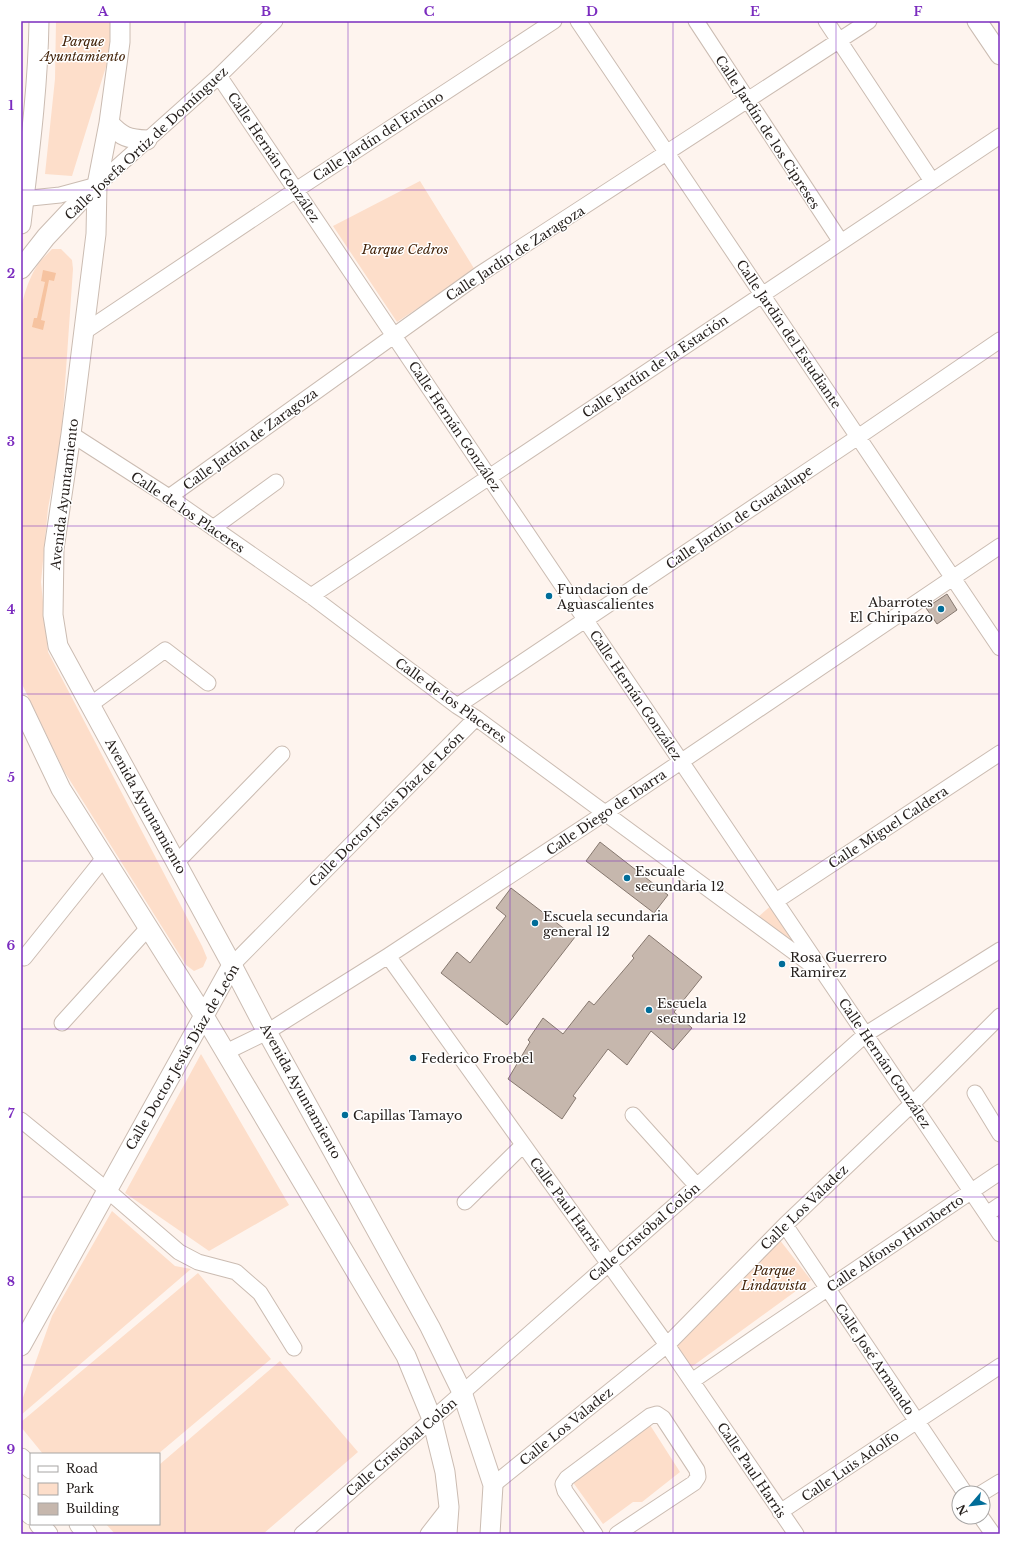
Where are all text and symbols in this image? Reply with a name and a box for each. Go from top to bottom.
text: A [97,3,109,20]
text: B [261,3,271,20]
text: C [424,3,435,20]
text: D [586,3,598,20]
text: E [750,3,760,20]
text: F [914,3,923,20]
park label: Parque Ayuntamiento [38,33,126,65]
street label: Calle Jardín de los Cipreses [711,52,824,212]
street label: Calle Josefa Ortiz de Domínguez [61,63,232,224]
street label: Calle Jardín del Encino [310,88,447,185]
street label: Calle Hernán González [224,89,324,226]
text: 1 [8,97,14,114]
street label: Calle Jardín de Zaragoza [443,202,589,305]
park label: Parque Cedros [361,241,448,258]
street label: Calle Jardín del Estudiante [732,257,845,412]
text: 2 [7,265,15,282]
street label: Calle Jardín de la Estación [579,311,732,422]
street label: Calle Hernán González [405,358,505,495]
street label: Calle Jardín de Zaragoza [180,384,322,494]
street label: Avenida Ayuntamiento [47,417,82,572]
text: 3 [7,433,15,450]
street label: Calle Jardín de Guadalupe [663,462,816,573]
street label: Calle de los Placeres [128,468,248,557]
place label: Fundacion de Aguascalientes [556,581,654,613]
marker: Fundacion de Aguascalientes [544,591,554,601]
place label: Abarrotes El Chiripazo [849,594,933,626]
text: 4 [7,601,16,618]
marker: Abarrotes El Chiripazo [936,604,946,614]
street label: Calle Hernán González [586,627,686,764]
street label: Calle de los Placeres [392,654,510,747]
street label: Calle Doctor Jesús Díaz de León [305,728,467,890]
street label: Avenida Ayuntamiento [101,735,190,877]
street label: Calle Diego de Ibarra [543,765,670,859]
text: 5 [7,769,15,786]
street label: Calle Miguel Caldera [825,782,952,872]
place label: Escuale secundaria 12 [635,863,724,895]
marker: Escuale secundaria 12 [622,873,632,883]
place label: Escuela secundaria general 12 [543,908,669,940]
marker: Escuela secundaria general 12 [530,918,540,928]
text: 6 [7,937,16,954]
place label: Rosa Guerrero Ramirez [790,949,887,981]
marker: Rosa Guerrero Ramirez [777,959,787,969]
street label: Calle Doctor Jesús Díaz de León [122,961,243,1153]
place label: Escuela secundaria 12 [657,995,746,1027]
street label: Calle Hernán González [835,995,935,1132]
marker: Escuela secundaria 12 [644,1005,654,1015]
street label: Avenida Ayuntamiento [256,1020,345,1162]
place label: Federico Froebel [421,1050,533,1067]
marker: Federico Froebel [408,1053,418,1063]
text: 7 [8,1105,15,1122]
place label: Capillas Tamayo [353,1107,462,1124]
marker: Capillas Tamayo [340,1110,350,1120]
street label: Calle Paul Harris [526,1154,605,1255]
street label: Calle Los Valadez [757,1161,852,1254]
street label: Calle Cristóbal Colón [585,1179,703,1285]
street label: Calle Alfonso Humberto [823,1191,967,1296]
park label: Parque Lindavista [740,1262,807,1294]
text: 8 [7,1273,15,1290]
street label: Calle José Armando [831,1300,918,1418]
street label: Calle Los Valadez [516,1383,616,1469]
street label: Calle Cristóbal Colón [342,1394,460,1500]
street label: Calle Paul Harris [713,1419,790,1521]
street label: Calle Luis Adolfo [798,1427,902,1505]
text: 9 [7,1441,16,1458]
legend [30,1453,160,1525]
text: Road [66,1461,98,1476]
text: Park [66,1481,94,1496]
north arrow [951,1485,991,1525]
text: Building [66,1501,120,1516]
text: N [953,1501,971,1518]

